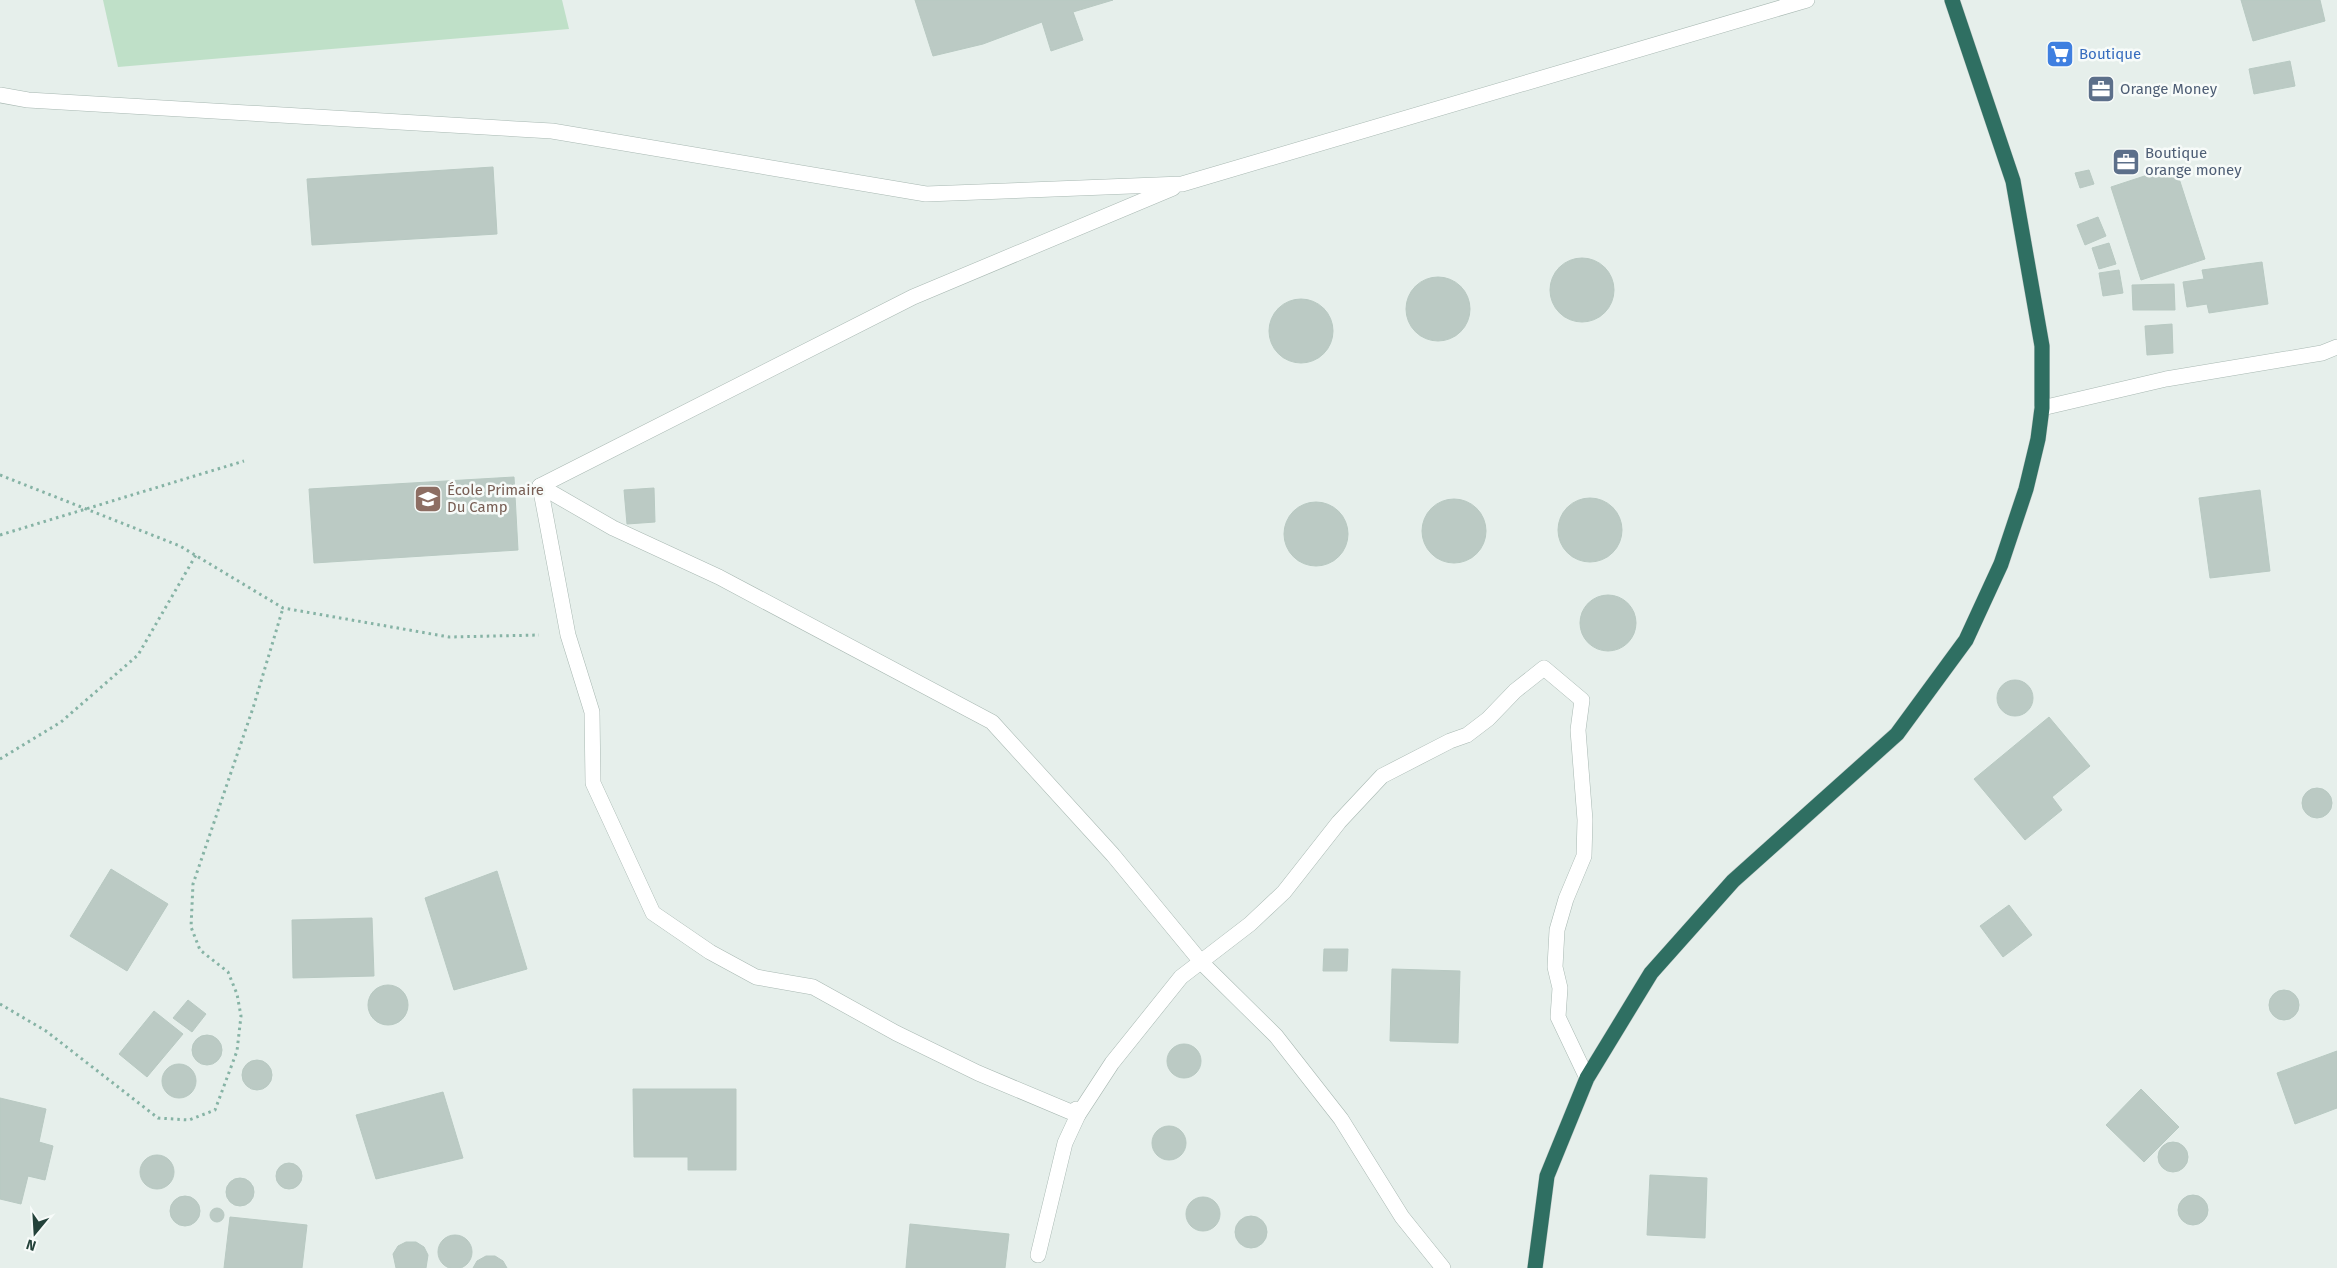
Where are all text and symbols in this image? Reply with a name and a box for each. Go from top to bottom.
supermarket icon: Boutique [2045,39,2075,69]
place label: Boutique [2079,45,2141,63]
office icon: Orange Money [2086,74,2116,104]
place label: Orange Money [2120,80,2218,98]
place label: Boutique orange money [2145,144,2242,179]
office icon: Boutique orange money [2111,147,2141,177]
place label: École Primaire Du Camp [447,481,544,516]
school or university icon: École Primaire Du Camp [413,484,443,514]
north arrow [10,1208,60,1258]
text: N [24,1235,38,1254]

